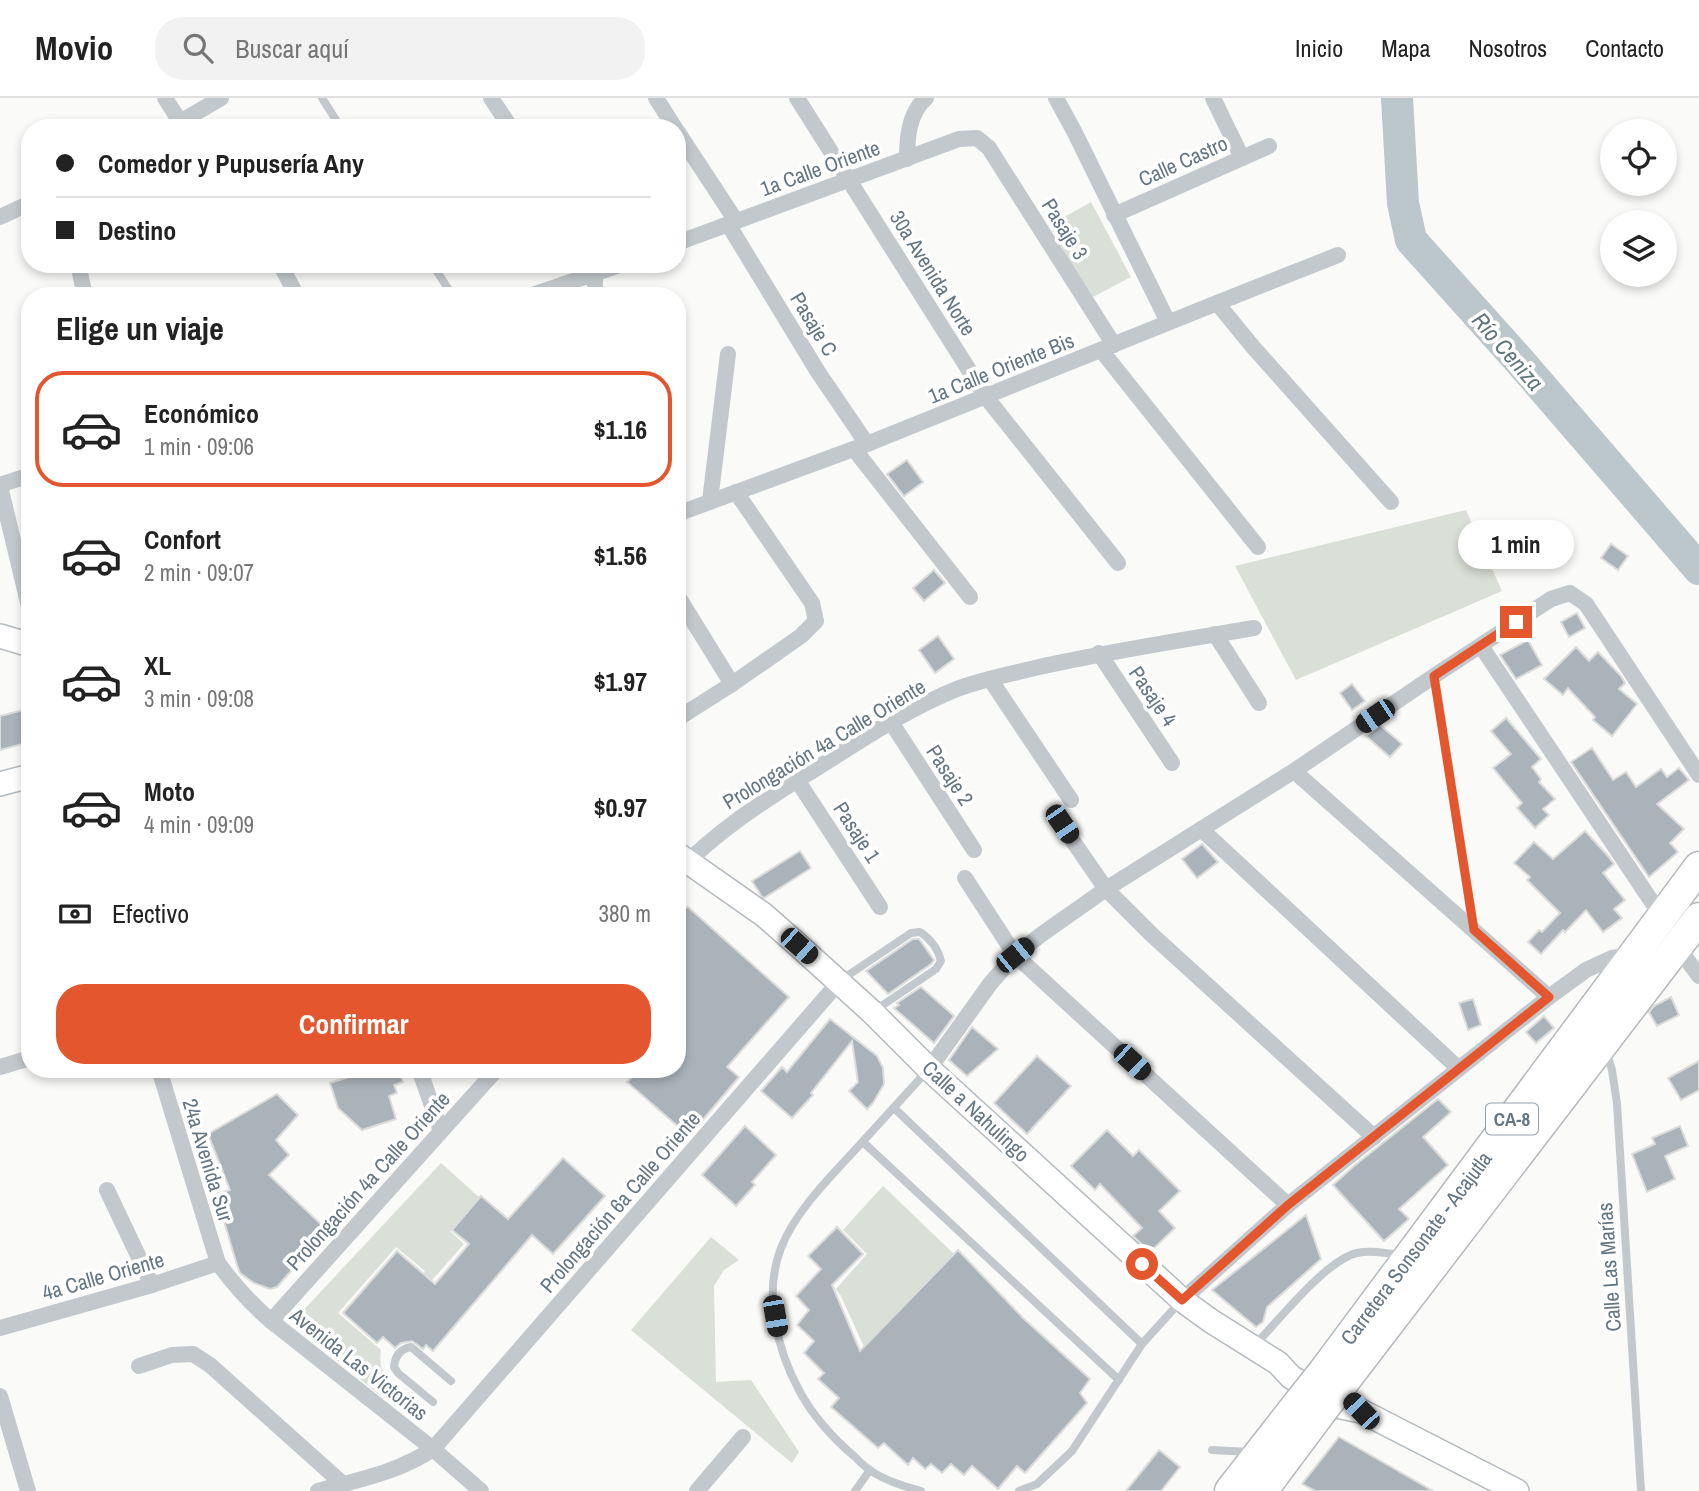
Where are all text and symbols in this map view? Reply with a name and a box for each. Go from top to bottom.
search box [155,17,645,80]
text: Movio [35,26,113,70]
icon: search [179,29,217,67]
text: Buscar aquí [235,31,349,66]
text: Inicio [1295,32,1343,64]
text: Mapa [1381,32,1430,64]
text: Nosotros [1468,32,1547,64]
text: Contacto [1585,32,1664,64]
map controls [1600,119,1677,287]
button: locate [1600,119,1677,196]
street label: Calle Castro [1134,128,1232,194]
street label: 1a Calle Oriente [756,133,884,203]
text: Comedor y Pupusería Any [98,146,364,181]
street label: Pasaje 3 [1035,193,1095,265]
street label: 30a Avenida Norte [883,205,983,341]
button: layers [1600,210,1677,287]
text: Destino [98,213,176,248]
street label: Pasaje C [784,287,844,361]
water label: Río Ceniza [1465,305,1551,397]
text: Elige un viaje [56,307,224,350]
street label: 1a Calle Oriente Bis [924,326,1078,410]
text: Económico [144,396,259,431]
icon: car [60,398,123,461]
text: $1.16 [594,412,647,447]
text: 1 min · 09:06 [144,431,254,462]
callout: 1 min [1458,520,1574,570]
text: Confort [144,522,221,557]
icon: car [60,524,123,587]
text: 1 min [1491,529,1541,560]
text: $1.56 [594,538,647,573]
text: 2 min · 09:07 [144,557,254,588]
route end [1500,606,1532,638]
text: XL [144,648,171,683]
icon: car [60,650,123,713]
street label: Pasaje 4 [1122,660,1184,732]
text: $1.97 [594,664,647,699]
street label: Prolongación 4a Calle Oriente [717,672,931,816]
text: 3 min · 09:08 [144,683,254,714]
car [1352,696,1399,736]
street label: Pasaje 2 [920,739,980,811]
text: Moto [144,774,195,809]
icon: car [60,776,123,839]
text: $0.97 [594,790,647,825]
street label: Pasaje 1 [827,796,888,868]
car [1042,801,1083,847]
text: 4 min · 09:09 [144,809,254,840]
icon: cash [56,895,94,933]
text: Efectivo [112,896,189,931]
text: 380 m [599,898,651,929]
car [777,924,822,968]
car [993,934,1038,976]
button: Confirmar [56,984,651,1064]
car [1110,1040,1155,1084]
street label: Calle a Nahulingo [916,1054,1036,1168]
street label: Prolongación 4a Calle Oriente [280,1085,456,1277]
street label: 24a Avenida Sur [176,1095,241,1225]
road number: CA-8 [1486,1104,1538,1134]
street label: Prolongación 6a Calle Oriente [533,1105,707,1299]
street label: Carretera Sonsonate - Acajutla [1334,1145,1499,1351]
street label: Calle Las Marías [1590,1202,1628,1332]
street label: 4a Calle Oriente [39,1245,167,1307]
route start [1126,1248,1158,1280]
car [762,1293,789,1339]
street label: Avenida Las Victorias [283,1300,434,1427]
car [1339,1389,1384,1433]

